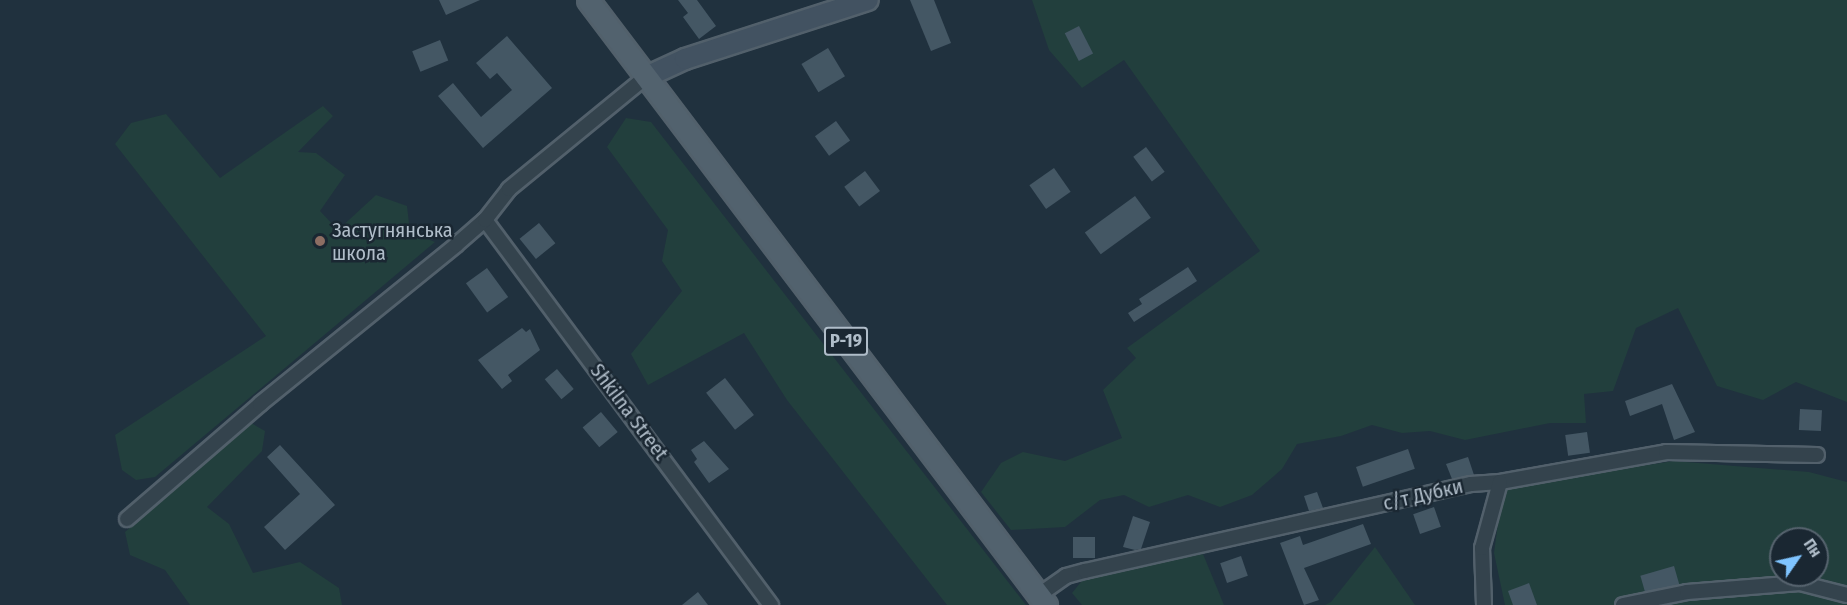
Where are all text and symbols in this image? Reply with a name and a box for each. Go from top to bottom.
place label: Застугнянська школа [332,218,453,265]
marker: Застугнянська школа [313,234,327,248]
road number: Р-19 [824,326,868,356]
street label: Shkilna Street [585,359,673,465]
street label: с/т Дубки [1381,474,1465,516]
north arrow [1769,527,1829,587]
text: Пн [1800,535,1826,561]

